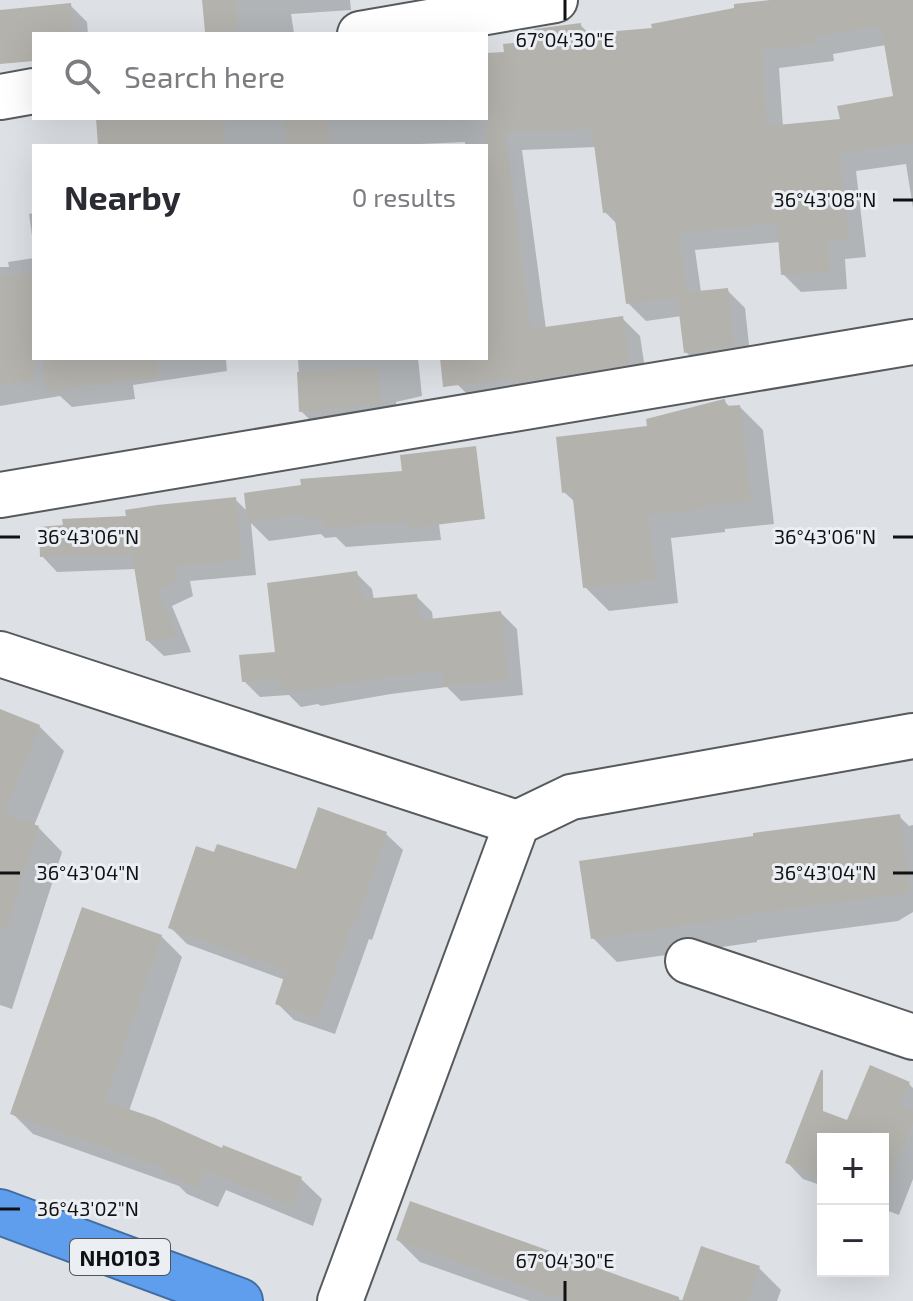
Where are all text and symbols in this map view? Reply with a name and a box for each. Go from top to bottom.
text: 67°04'30"E [516,27,614,51]
search box [32,32,488,120]
icon: search [60,54,104,98]
text: Search here [124,58,285,94]
text: Nearby [64,176,181,217]
text: 0 results [352,181,456,212]
text: 36°43'08"N [774,187,876,211]
text: 36°43'06"N [37,524,139,548]
text: 36°43'06"N [774,524,876,548]
text: 36°43'04"N [37,860,139,884]
text: 36°43'04"N [774,860,876,884]
map controls [817,1133,889,1277]
button: + [817,1133,889,1205]
text: 36°43'02"N [37,1196,139,1220]
button: − [817,1205,889,1277]
road number: NH0103 [70,1239,170,1275]
text: 67°04'30"E [516,1248,614,1272]

